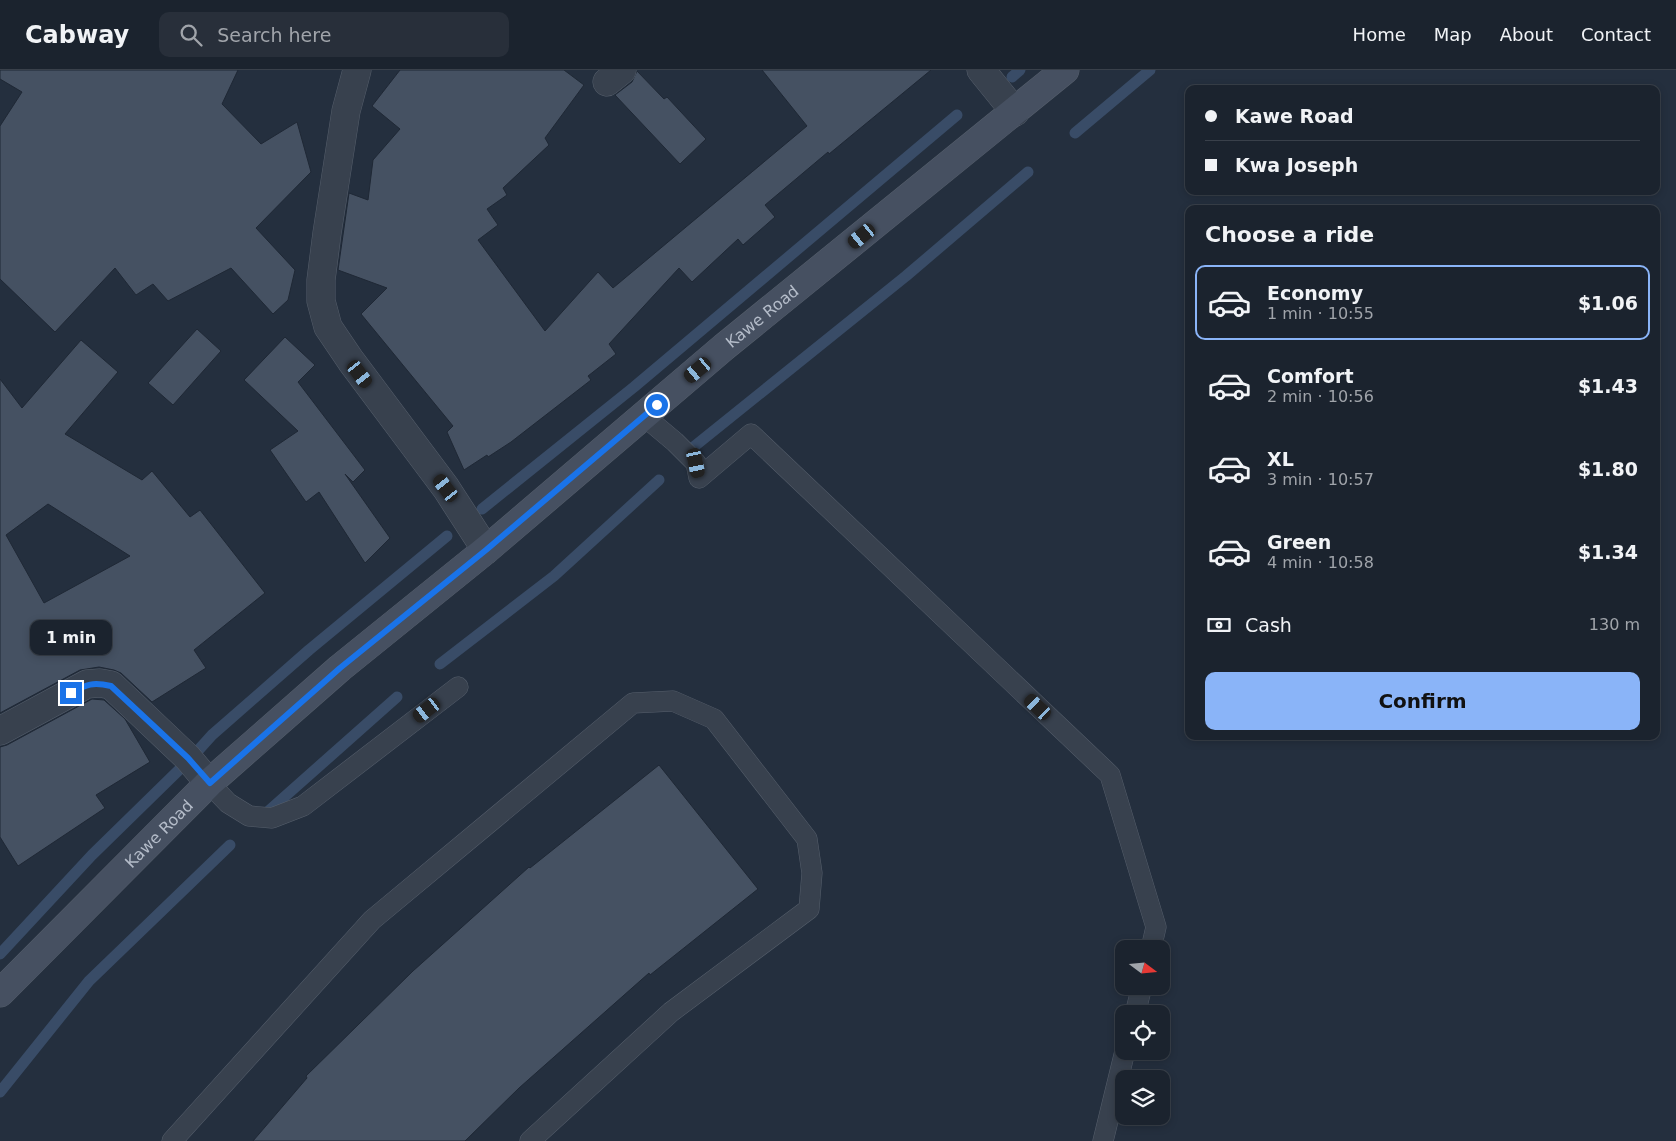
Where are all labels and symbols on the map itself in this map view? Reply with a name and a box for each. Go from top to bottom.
car [845,221,878,251]
street label: Kawe Road [722,281,802,352]
car [681,355,714,385]
car [344,358,375,390]
route start [646,394,668,416]
car [685,447,706,479]
car [430,472,461,504]
callout: 1 min [30,620,112,656]
route end [60,682,82,704]
car [1021,691,1054,723]
car [410,695,443,725]
street label: Kawe Road [121,796,197,872]
north arrow [1115,940,1170,995]

